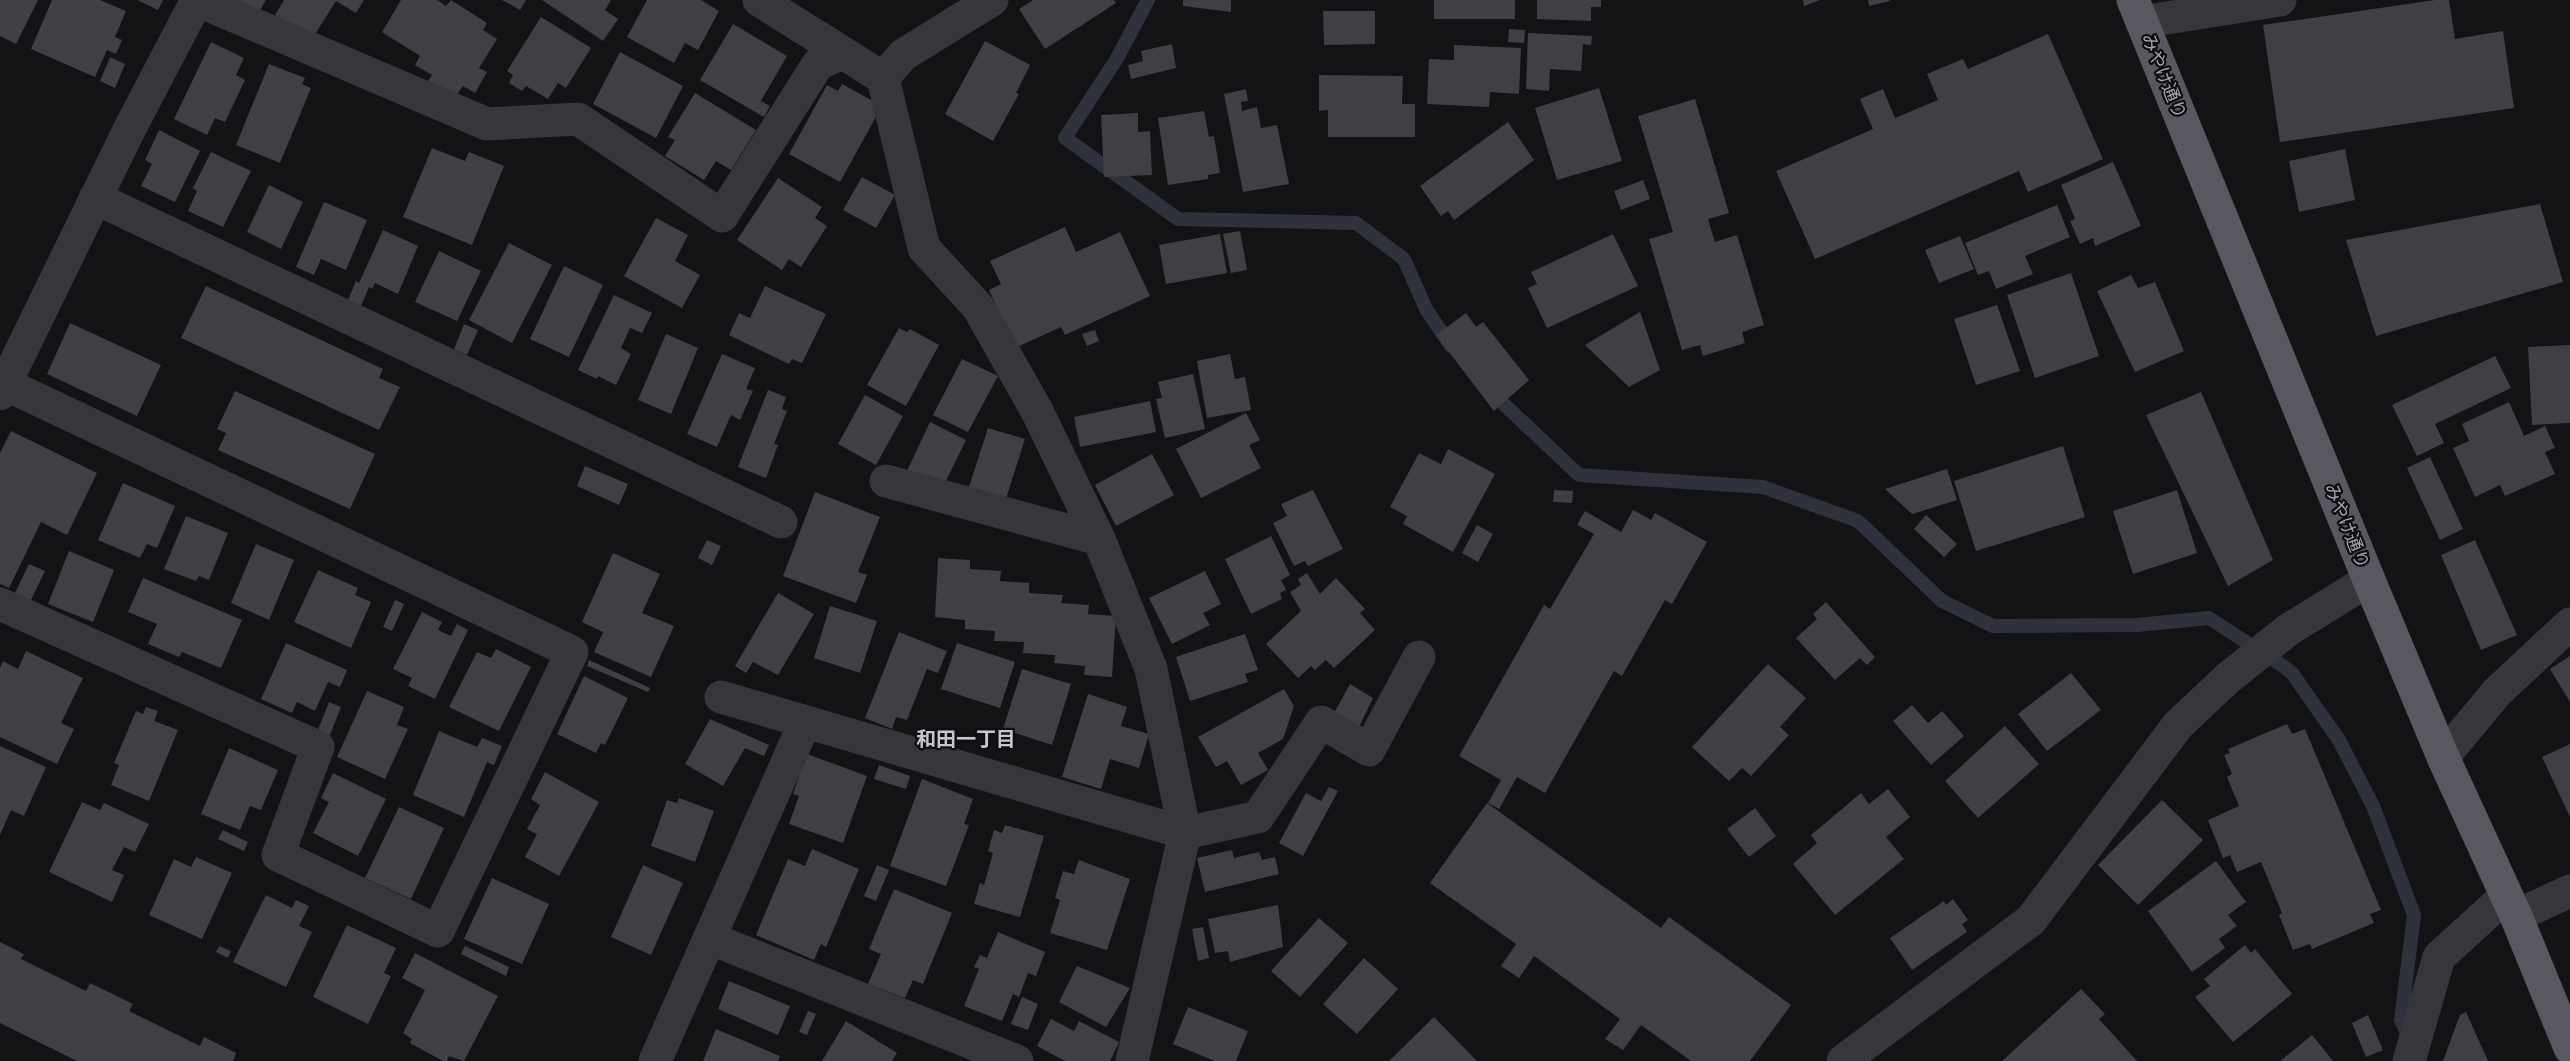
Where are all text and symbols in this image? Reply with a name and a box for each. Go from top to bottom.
street label: みやけ通り [2137,30,2192,122]
street label: みやけ通り [2320,480,2375,572]
district label: 和田一丁目 [916,726,1016,752]

